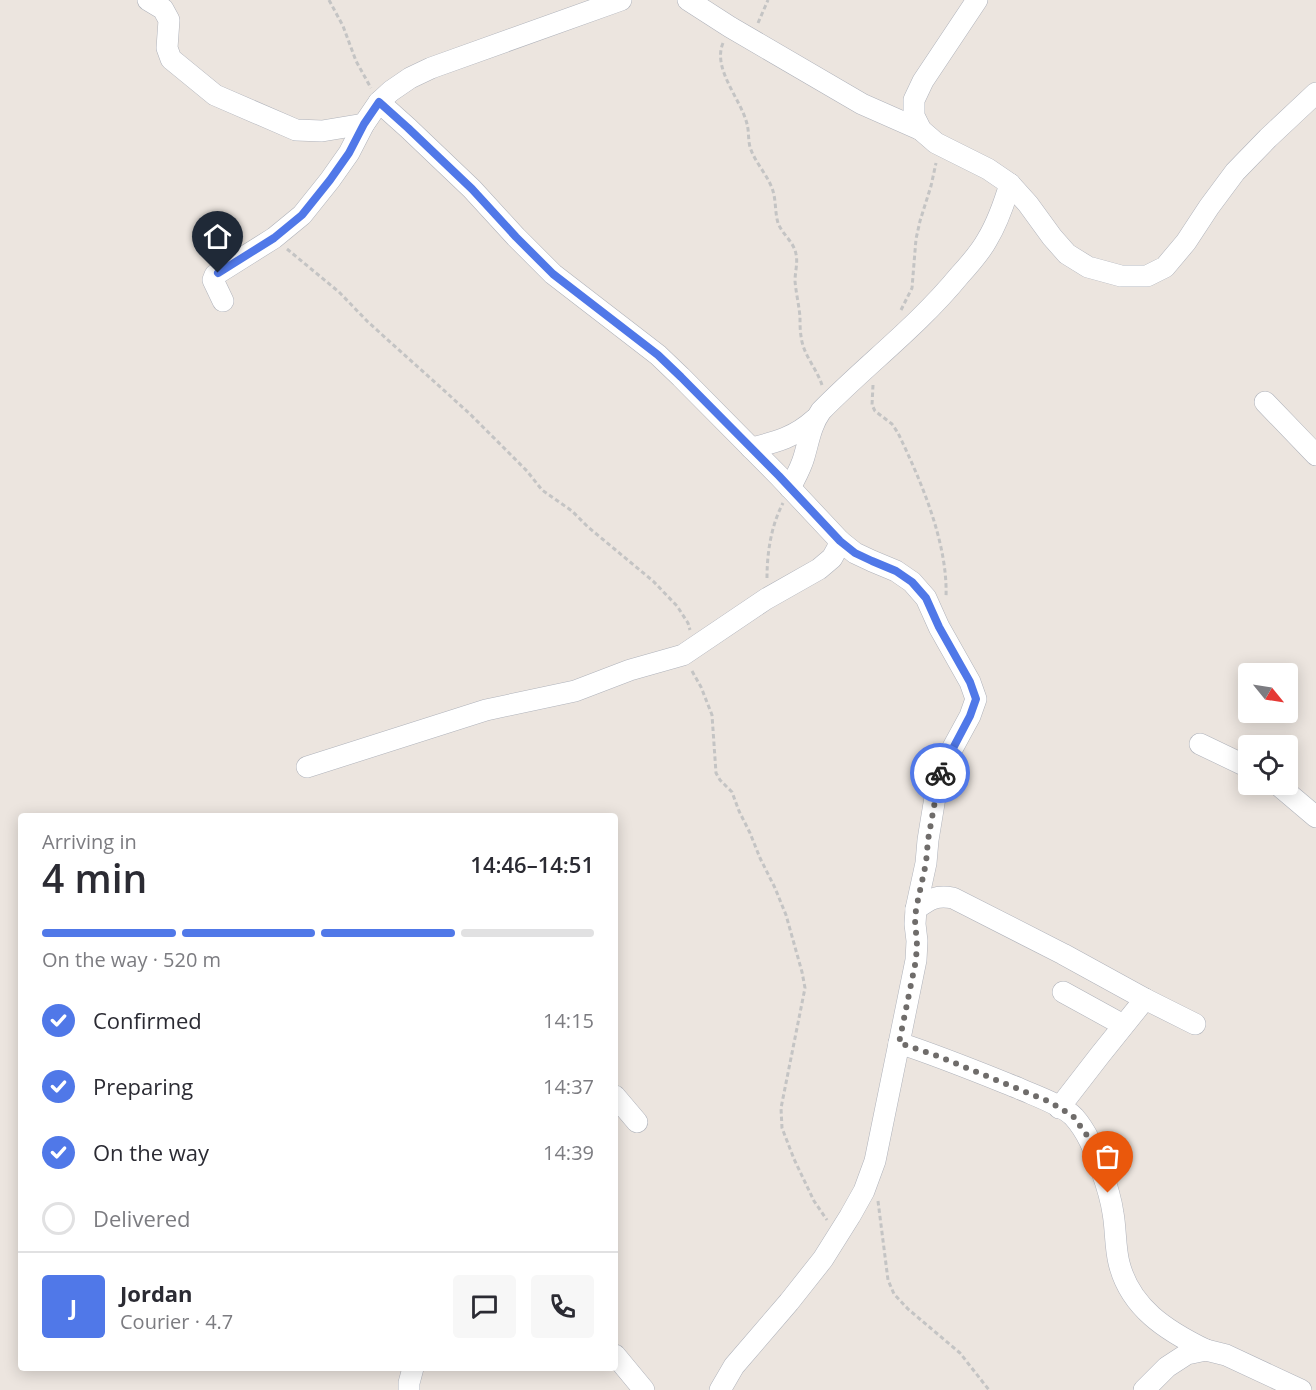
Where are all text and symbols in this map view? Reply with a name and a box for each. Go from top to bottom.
pin [192,211,243,273]
icon: home [201,220,234,253]
north arrow [1238,663,1298,723]
map controls [1238,663,1298,795]
button: locate [1238,735,1298,795]
courier [910,743,970,803]
icon: bike [924,757,957,790]
text: Arriving in [42,828,137,855]
text: 14:46–14:51 [470,849,594,879]
text: 4 min [42,851,147,904]
text: On the way · 520 m [42,946,221,973]
icon: check [42,1004,75,1037]
text: Confirmed [93,1005,202,1035]
text: 14:15 [543,1007,594,1034]
icon: check [42,1070,75,1103]
text: Preparing [93,1071,193,1101]
text: 14:37 [543,1073,594,1100]
pin [1082,1131,1133,1193]
icon: check [42,1136,75,1169]
text: On the way [93,1137,209,1167]
text: 14:39 [543,1139,594,1166]
icon: bag [1091,1140,1124,1173]
text: Delivered [93,1203,191,1233]
button: chat [453,1275,516,1338]
button: phone [531,1275,594,1338]
text: Jordan [120,1278,193,1308]
text: J [70,1291,77,1321]
text: Courier · 4.7 [120,1308,233,1335]

